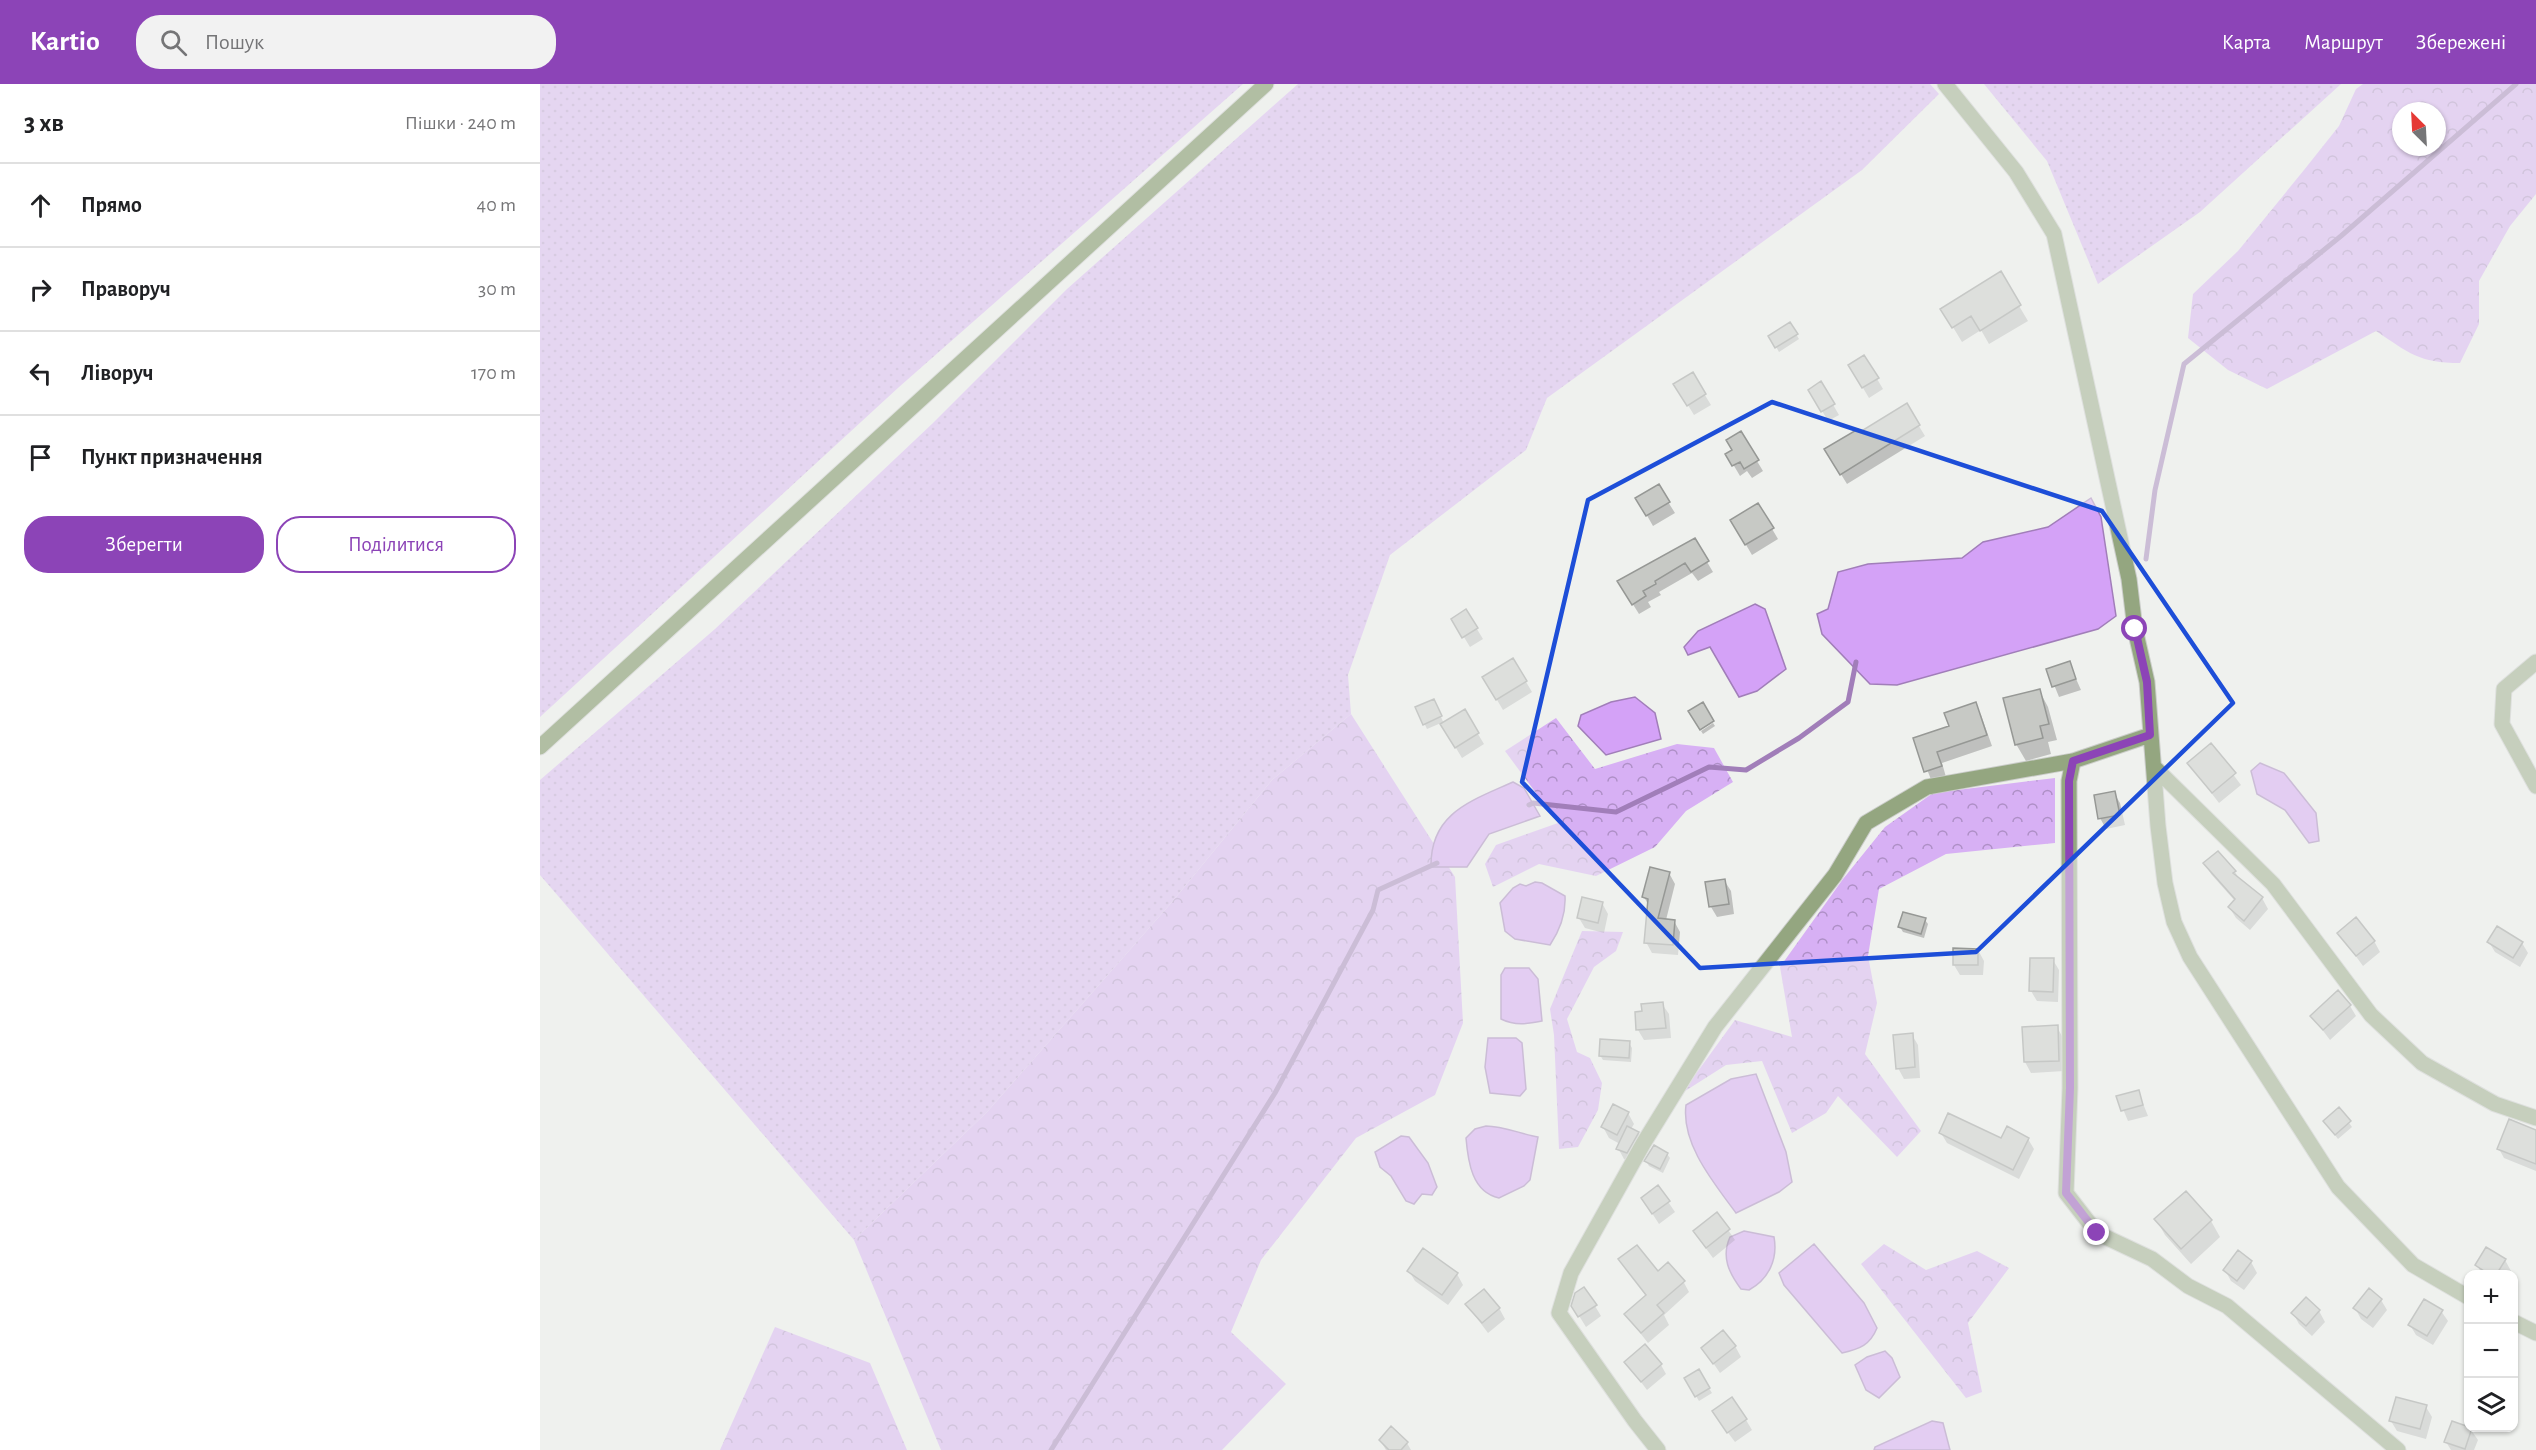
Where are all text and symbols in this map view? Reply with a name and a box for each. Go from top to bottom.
search box [136,15,556,69]
icon: search [157,26,190,59]
text: Kartio [30,28,100,56]
text: Пошук [205,31,264,53]
text: Карта [2222,32,2271,53]
text: Маршрут [2304,32,2383,53]
text: Збережені [2416,32,2506,53]
north arrow [2392,102,2446,156]
text: 3 хв [24,110,64,136]
text: Пішки · 240 m [405,113,516,133]
icon: ahead [24,189,57,222]
text: Прямо [81,194,142,216]
text: 40 m [477,195,516,215]
icon: right [24,273,57,306]
text: Праворуч [81,278,171,300]
text: 30 m [478,279,516,299]
icon: left [24,357,57,390]
text: Ліворуч [81,362,154,384]
text: 170 m [471,363,516,383]
icon: arrive [24,441,57,474]
text: Пункт призначення [81,446,263,468]
button: Зберегти [24,516,264,573]
button: Поділитися [276,516,516,573]
route start [2121,615,2147,641]
route end [2083,1219,2109,1245]
map controls [2464,1270,2518,1432]
button: + [2464,1270,2518,1324]
button: − [2464,1324,2518,1378]
button: layers [2464,1378,2518,1432]

